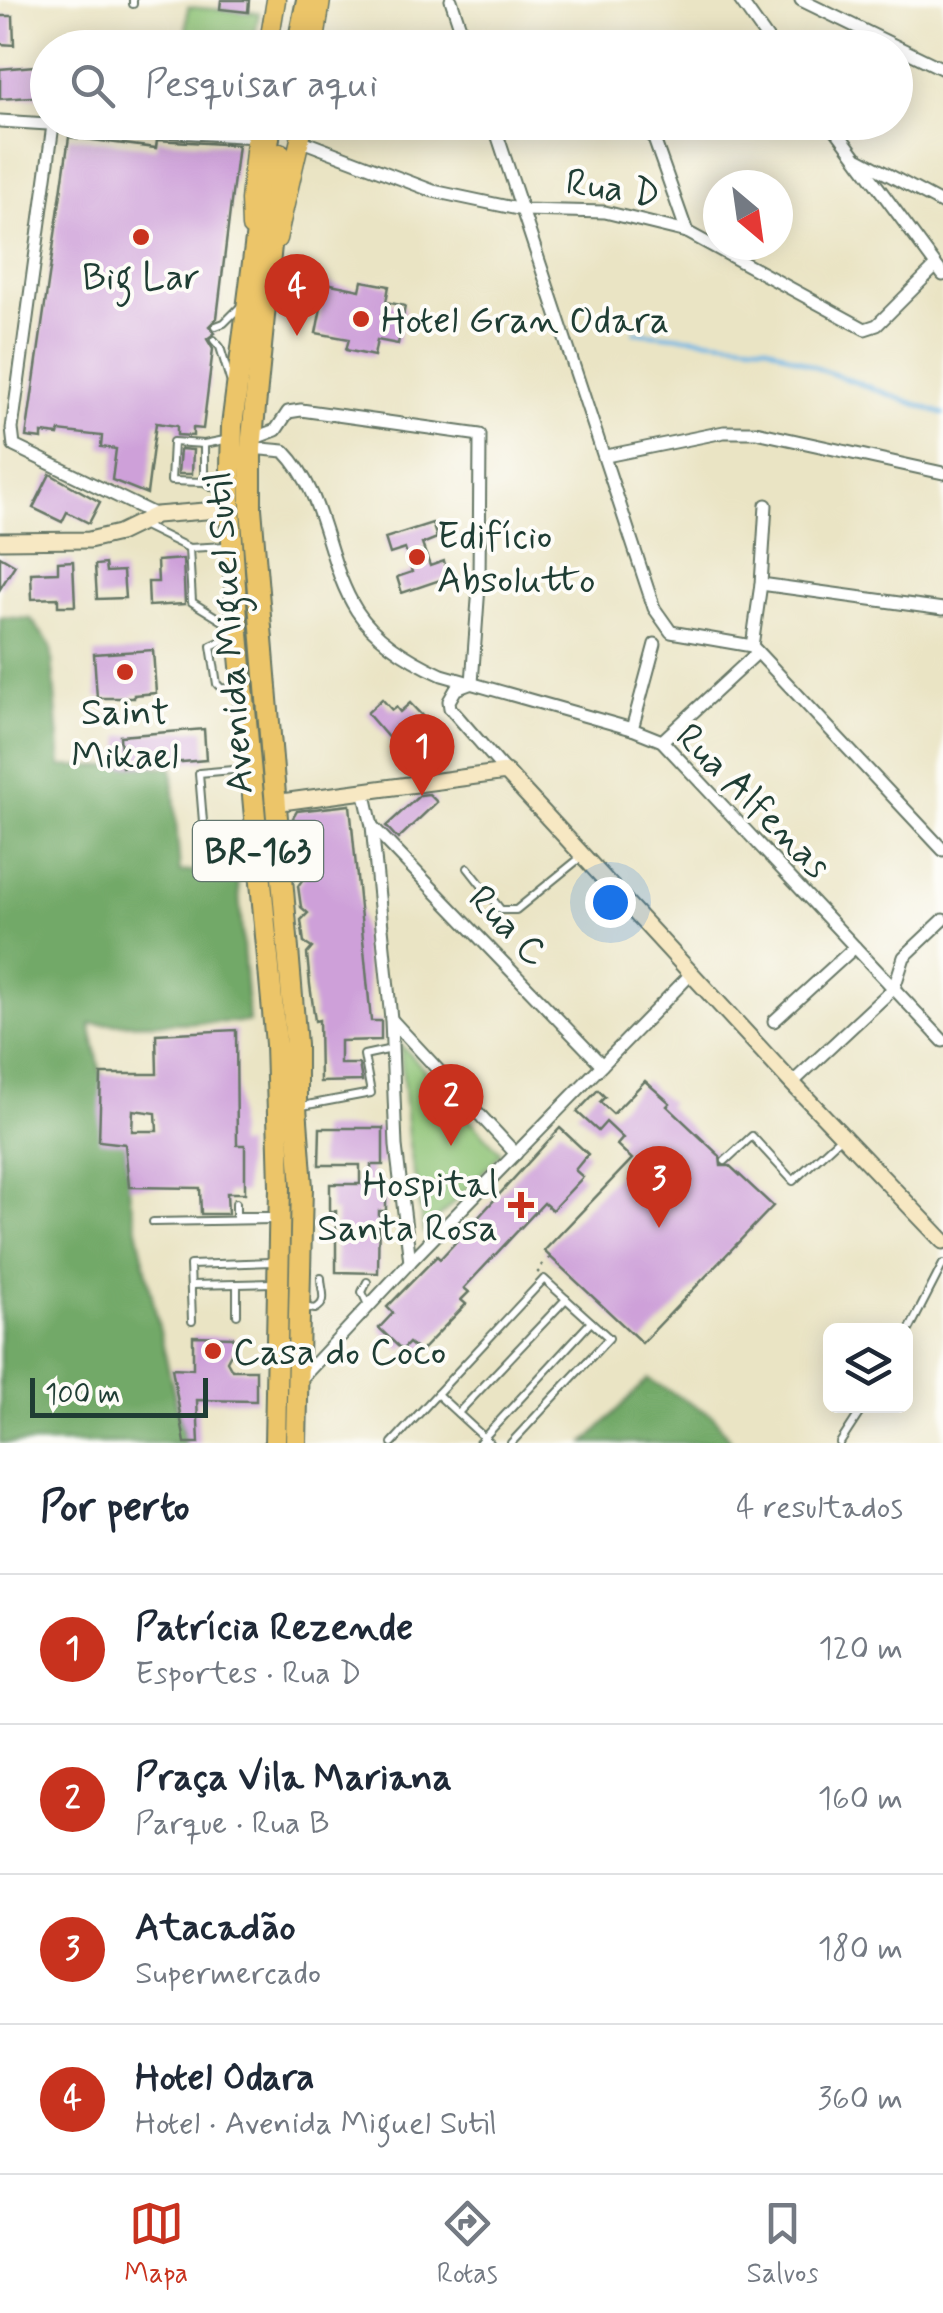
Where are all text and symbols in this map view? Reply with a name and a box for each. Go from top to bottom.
search box [30,30,913,140]
icon: search [65,58,120,113]
text: Pesquisar aqui [145,61,378,110]
street label: Rua D [563,159,663,220]
north arrow [703,170,793,260]
marker: Big Lar [130,226,152,248]
place label: Big Lar [82,254,200,307]
pin: 4 [264,254,330,336]
place label: Hotel Gran Odara [381,297,669,346]
marker: Hotel Gran Odara [350,308,372,330]
street label: Avenida Miguel Sutil [195,470,270,796]
place label: Edifício Absolutto [437,513,595,606]
marker: Edifício Absolutto [406,546,428,568]
marker: Saint Mikael [114,661,136,683]
place label: Saint Mikael [71,689,179,782]
street label: Rua Alfenas [664,713,841,890]
pin: 1 [390,714,454,796]
road number: BR-163 [193,821,323,881]
street label: Rua C [457,875,558,978]
your location [585,877,636,928]
pin: 2 [418,1064,484,1146]
pin: 3 [626,1146,692,1228]
place label: Hospital Santa Rosa [317,1161,498,1254]
marker: Hospital Santa Rosa [508,1192,534,1218]
map controls [823,1323,913,1413]
button: layers [823,1323,913,1413]
place label: Casa do Coco [233,1329,446,1378]
marker: Casa do Coco [202,1340,224,1362]
scale bar [30,1373,208,1418]
text: 100 m [45,1377,120,1414]
text: Por perto [40,1481,190,1536]
text: 4 resultados [736,1487,903,1529]
text: Patrícia Rezende [135,1604,413,1653]
text: 1 [65,1628,80,1670]
text: 120 m [818,1628,903,1670]
text: Esportes · Rua D [135,1653,361,1695]
text: Praça Vila Mariana [135,1754,452,1803]
text: 2 [65,1778,80,1820]
text: 160 m [818,1778,903,1820]
text: Parque · Rua B [135,1803,329,1845]
text: Atacadão [135,1904,296,1953]
text: 3 [65,1928,80,1970]
text: 180 m [818,1928,903,1970]
text: Supermercado [135,1953,321,1995]
text: Hotel Odara [135,2054,315,2103]
text: 4 [63,2078,82,2120]
text: 360 m [817,2078,903,2120]
text: Hotel · Avenida Miguel Sutil [135,2103,497,2145]
tab: Mapa [124,2196,188,2293]
tab: Rotas [437,2196,498,2293]
tab: Salvos [746,2196,819,2293]

